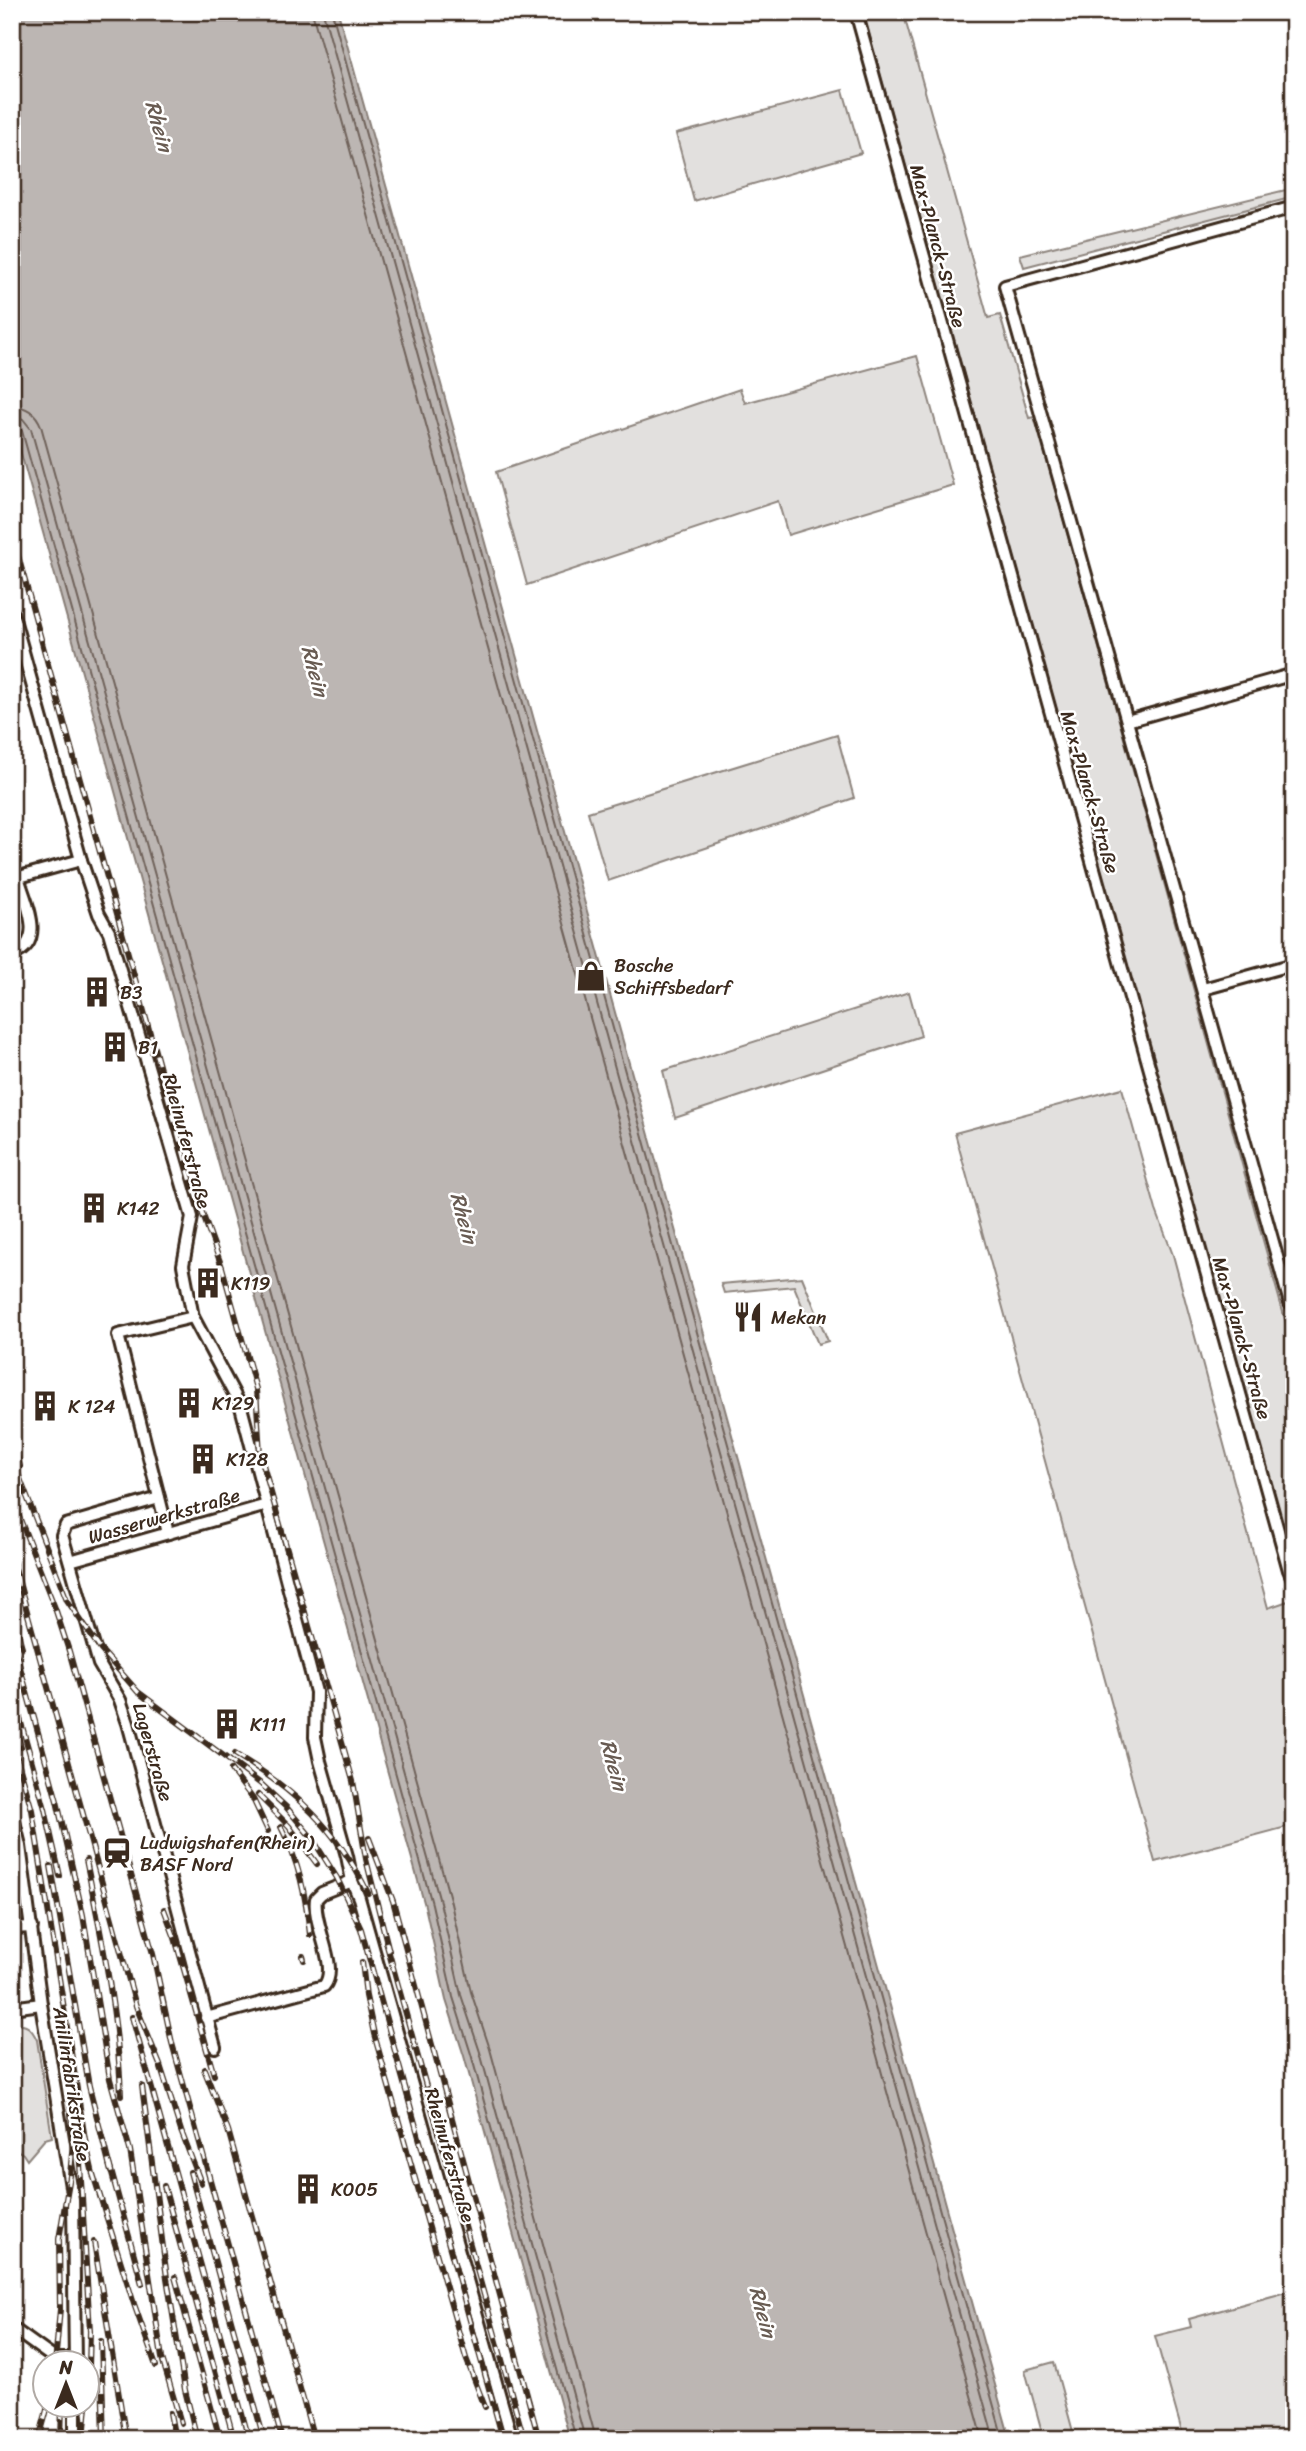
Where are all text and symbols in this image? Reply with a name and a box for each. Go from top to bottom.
water label: Rhein [134,96,185,159]
street label: Max-Planck-Straße [900,161,976,332]
water label: Rhein [290,641,341,703]
street label: Max-Planck-Straße [1051,707,1129,878]
place label: Bosche Schiffsbedarf [614,949,734,1004]
shop icon: Bosche Schiffsbedarf [574,959,608,993]
building icon: B3 [80,975,114,1009]
place label: B3 [120,976,143,1009]
building icon: B1 [98,1030,132,1064]
place label: B1 [138,1031,158,1064]
street label: Rheinuferstraße [153,1070,221,1212]
water label: Rhein [439,1188,490,1250]
building icon: K142 [77,1191,111,1225]
place label: K142 [117,1192,160,1225]
street label: Max-Planck-Straße [1203,1253,1281,1424]
building icon: K119 [191,1266,225,1300]
place label: K119 [231,1267,271,1300]
restaurant icon: Mekan [731,1300,765,1334]
place label: Mekan [771,1301,826,1334]
building icon: K129 [172,1386,206,1420]
place label: K129 [212,1387,254,1420]
building icon: K 124 [28,1389,62,1423]
place label: K 124 [68,1390,116,1423]
building icon: K128 [186,1442,220,1476]
place label: K128 [226,1443,269,1476]
street label: Wasserwerkstraße [84,1478,244,1553]
street label: Lagerstraße [123,1699,183,1806]
building icon: K111 [210,1707,244,1741]
place label: K111 [250,1708,286,1741]
water label: Rhein [589,1735,640,1797]
place label: Ludwigshafen(Rhein) BASF Nord [140,1826,315,1881]
station icon: Ludwigshafen(Rhein) BASF Nord [100,1836,134,1870]
street label: Anilinfabrikstraße [43,2003,101,2164]
street label: Rheinuferstraße [415,2084,485,2226]
building icon: K005 [291,2172,325,2206]
place label: K005 [331,2173,379,2206]
water label: Rhein [738,2282,789,2344]
north arrow [32,2350,102,2420]
text: N [58,2351,73,2384]

